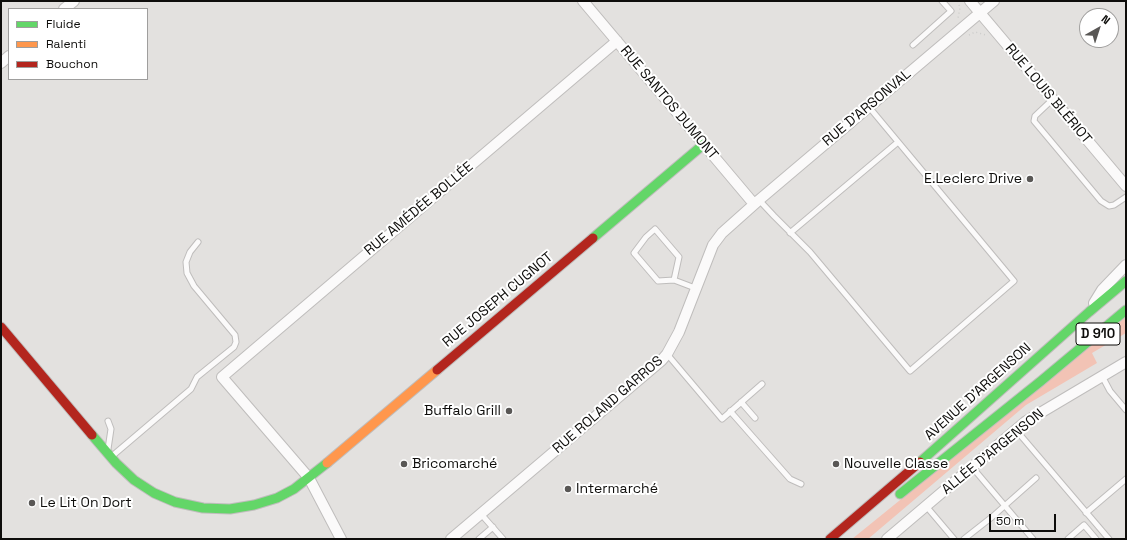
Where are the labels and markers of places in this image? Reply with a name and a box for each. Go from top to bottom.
place label: E.Leclerc Drive [924,171,1022,187]
marker: E.Leclerc Drive [1025,174,1035,184]
place label: Buffalo Grill [424,403,501,419]
marker: Buffalo Grill [504,406,514,416]
place label: Bricomarché [412,456,497,472]
place label: Nouvelle Classe [844,456,948,472]
marker: Bricomarché [399,459,409,469]
marker: Nouvelle Classe [831,459,841,469]
place label: Intermarché [576,481,658,497]
marker: Intermarché [563,484,573,494]
place label: Le Lit On Dort [40,495,132,511]
marker: Le Lit On Dort [27,498,37,508]

